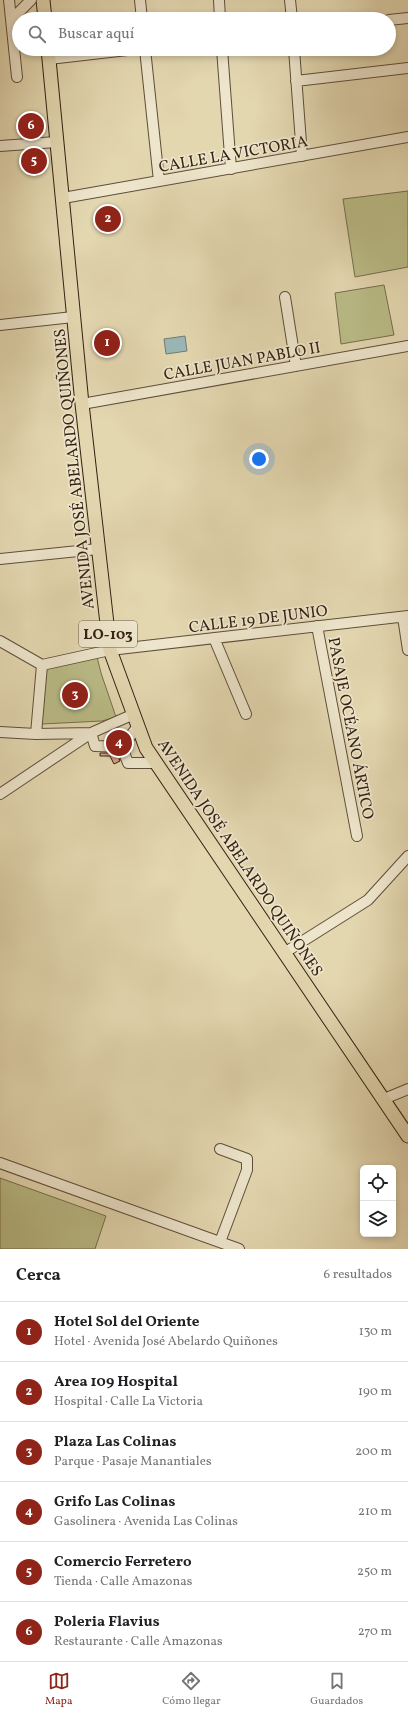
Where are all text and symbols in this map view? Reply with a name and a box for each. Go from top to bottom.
search box [12,12,396,56]
icon: search [26,23,48,45]
text: Buscar aquí [58,24,134,45]
pin: 6 [18,111,44,141]
street label: CALLE LA VICTORIA [157,131,310,179]
pin: 5 [21,146,47,176]
pin: 2 [95,204,121,234]
street label: AVENIDA JOSÉ ABELARDO QUIÑONES [49,327,101,610]
pin: 1 [94,328,120,358]
street label: CALLE JUAN PABLO II [162,337,322,387]
your location [249,449,269,469]
street label: CALLE 19 DE JUNIO [188,601,329,639]
road number: LO-103 [79,621,137,647]
street label: PASAJE OCÉANO ÁRTICO [322,635,379,822]
pin: 3 [62,680,88,710]
pin: 4 [106,728,132,758]
street label: AVENIDA JOSÉ ABELARDO QUIÑONES [151,735,327,981]
map controls [360,1165,396,1237]
button: locate [360,1165,396,1201]
button: layers [360,1201,396,1237]
text: Cerca [16,1264,61,1287]
text: 6 resultados [324,1266,392,1284]
text: Hotel Sol del Oriente [54,1312,200,1333]
text: 1 [26,1323,32,1341]
text: 130 m [359,1323,392,1341]
text: Hotel · Avenida José Abelardo Quiñones [54,1333,278,1351]
text: Area 109 Hospital [54,1372,178,1393]
text: 2 [26,1383,32,1401]
text: 190 m [358,1383,392,1401]
text: Hospital · Calle La Victoria [54,1393,203,1411]
text: Plaza Las Colinas [54,1432,176,1453]
text: 3 [26,1443,32,1461]
text: 200 m [355,1443,392,1461]
text: Parque · Pasaje Manantiales [54,1453,211,1471]
text: Grifo Las Colinas [54,1492,175,1513]
text: 4 [25,1503,33,1521]
text: 210 m [358,1503,392,1521]
text: Gasolinera · Avenida Las Colinas [54,1513,238,1531]
text: Comercio Ferretero [54,1552,191,1573]
text: 5 [26,1563,32,1581]
text: 250 m [357,1563,392,1581]
text: Tienda · Calle Amazonas [54,1573,192,1591]
text: Poleria Flavius [54,1612,160,1633]
text: 6 [25,1623,33,1641]
text: 270 m [358,1623,392,1641]
text: Restaurante · Calle Amazonas [54,1633,223,1651]
tab: Mapa [45,1670,72,1709]
tab: Cómo llegar [162,1670,221,1709]
tab: Guardados [310,1670,363,1709]

